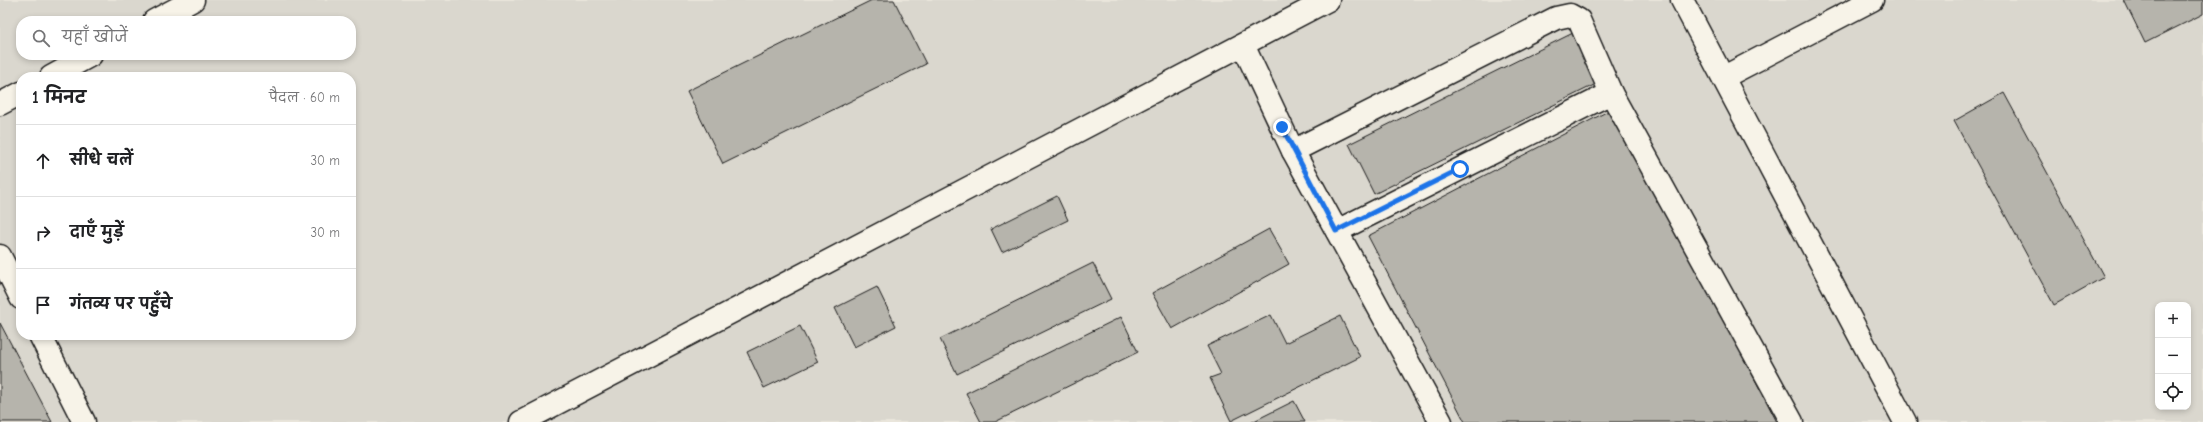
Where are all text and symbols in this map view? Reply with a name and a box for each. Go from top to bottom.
search box [16,16,356,60]
icon: search [30,27,52,49]
text: यहाँ खोजें [62,28,128,46]
text: 1 मिनट [32,88,86,107]
text: पैदल · 60 m [269,90,340,105]
route end [1273,118,1291,136]
icon: ahead [32,150,54,172]
text: सीधे चलें [70,151,133,169]
text: 30 m [310,153,340,168]
route start [1451,160,1469,178]
icon: right [32,222,54,244]
text: दाएँ मुड़ें [70,223,124,241]
text: 30 m [310,225,340,240]
icon: arrive [32,294,54,316]
text: गंतव्य पर पहुँचे [70,295,172,313]
map controls [2155,302,2191,410]
button: + [2155,302,2191,338]
button: − [2155,338,2191,374]
button: locate [2155,374,2191,410]

